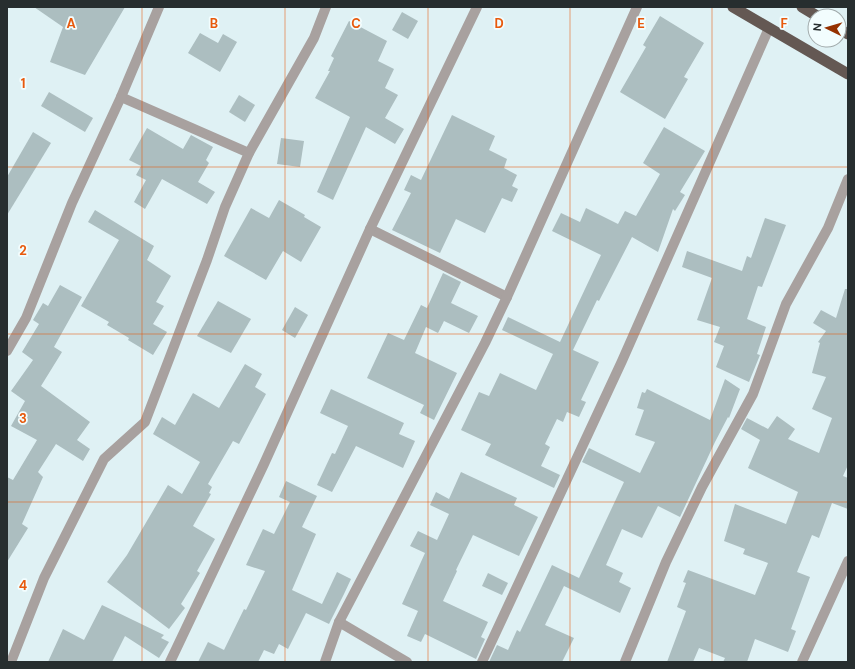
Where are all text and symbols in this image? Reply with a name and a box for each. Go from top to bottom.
north arrow [807,8,847,48]
text: A [66,15,76,32]
text: B [210,15,218,32]
text: C [351,15,361,32]
text: D [494,15,504,32]
text: E [637,15,645,32]
text: F [780,15,788,32]
text: N [810,23,824,32]
text: 1 [21,75,25,92]
text: 2 [19,242,27,259]
text: 3 [19,410,27,427]
text: 4 [19,577,27,594]

